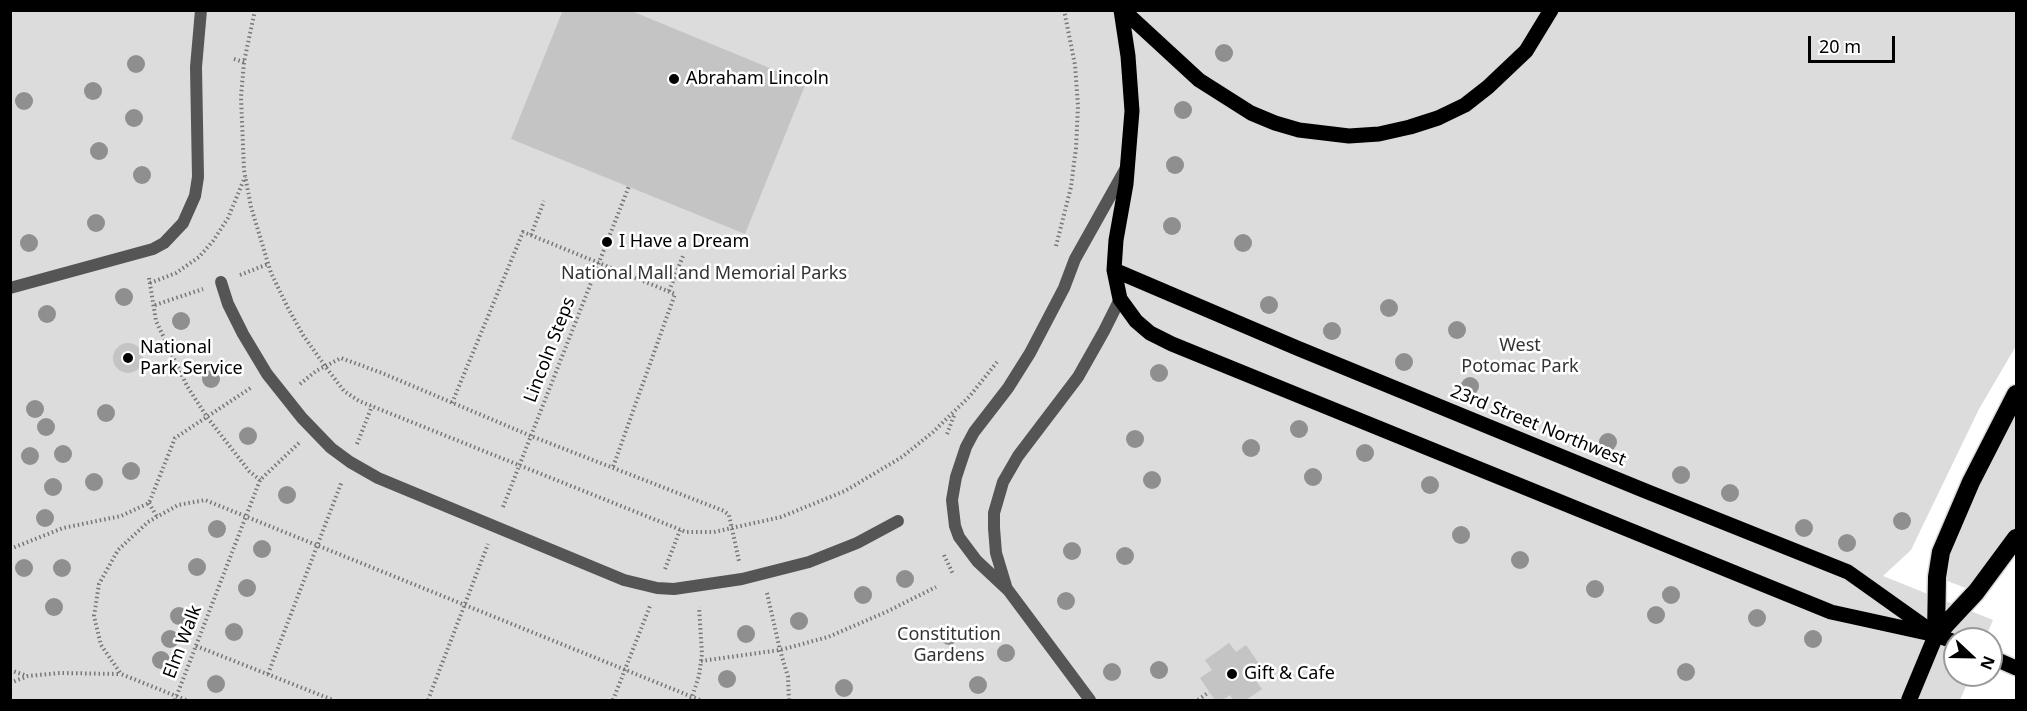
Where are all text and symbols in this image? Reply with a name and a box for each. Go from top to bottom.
scale bar [1811,24,1898,62]
text: 20 m [1819,34,1861,58]
place label: Abraham Lincoln [686,68,829,90]
marker: Abraham Lincoln [667,72,681,86]
place label: I Have a Dream [619,231,749,253]
marker: I Have a Dream [600,235,614,249]
park label: National Mall and Memorial Parks [561,263,847,285]
street label: Lincoln Steps [520,294,580,406]
park label: West Potomac Park [1461,335,1579,378]
place label: National Park Service [140,337,243,380]
marker: National Park Service [121,351,135,365]
street label: 23rd Street Northwest [1447,381,1629,471]
street label: Elm Walk [159,602,207,682]
park label: Constitution Gardens [897,624,1001,666]
north arrow [1943,627,2003,687]
text: N [1975,653,2000,673]
place label: Gift & Cafe [1244,663,1335,685]
marker: Gift & Cafe [1225,667,1239,681]

